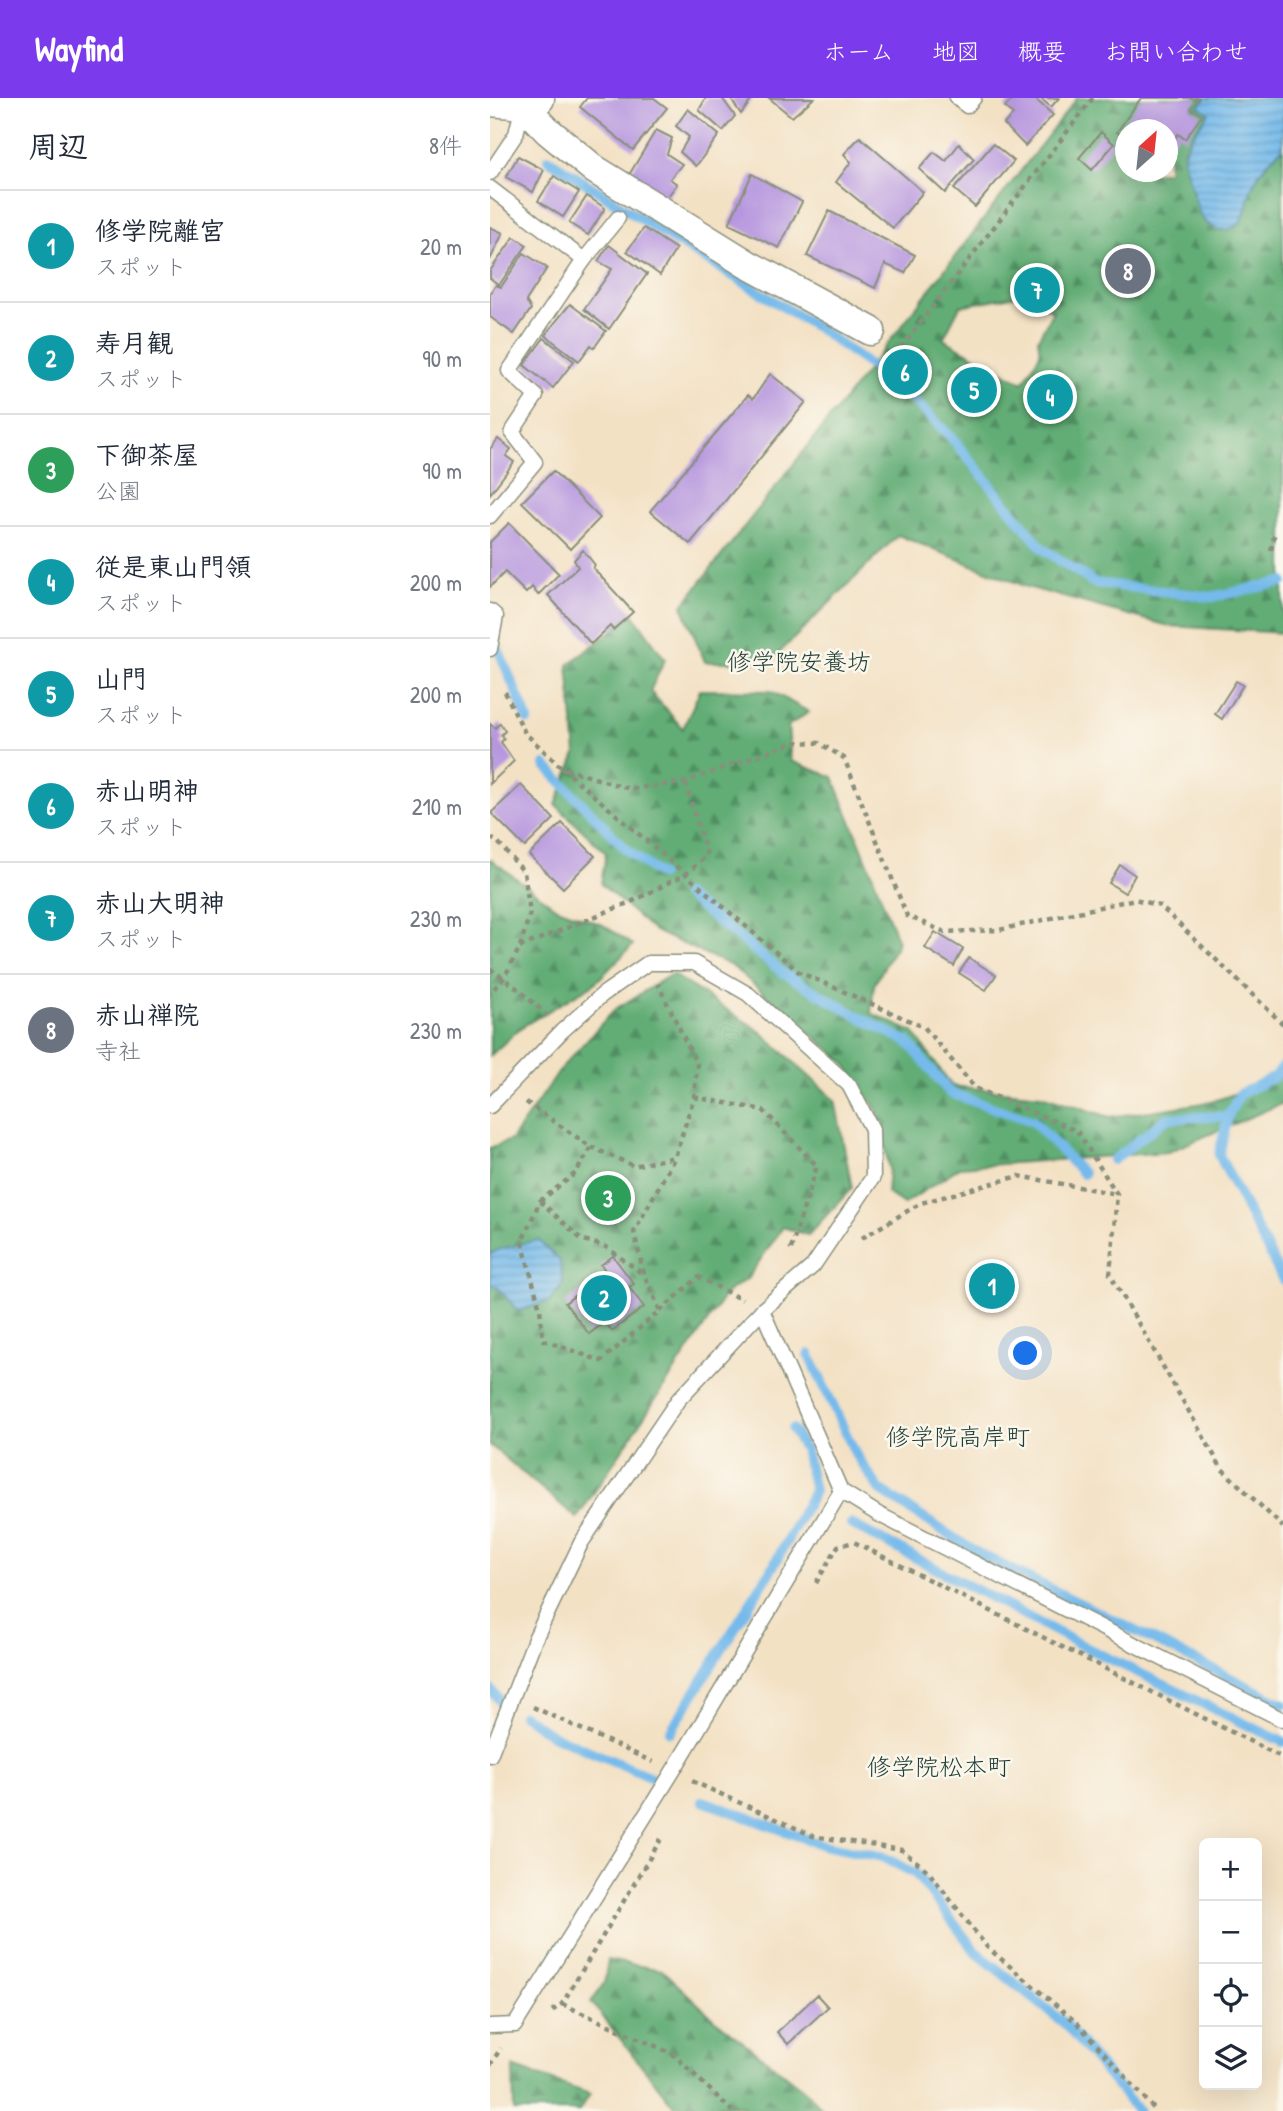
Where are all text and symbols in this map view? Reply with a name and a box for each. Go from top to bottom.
text: Wayfind [35,27,123,71]
text: ホーム [823,35,894,67]
text: 地図 [932,35,980,67]
text: 概要 [1018,35,1066,67]
text: お問い合わせ [1104,35,1248,67]
north arrow [1115,119,1178,182]
text: 周辺 [28,126,88,166]
text: 8件 [429,130,462,161]
text: 修学院離宮 [95,213,225,248]
text: 1 [47,231,55,262]
text: 20 m [420,231,462,262]
pin: 8 [1105,245,1151,297]
text: スポット [95,251,187,282]
pin: 7 [1014,264,1060,316]
text: 寿月観 [95,325,173,360]
text: 2 [46,343,56,374]
text: 90 m [422,343,462,374]
pin: 6 [882,346,928,398]
text: スポット [95,363,187,394]
pin: 5 [951,364,997,416]
pin: 4 [1027,371,1073,423]
text: 下御茶屋 [95,437,199,472]
text: 3 [46,455,56,486]
text: 90 m [422,455,462,486]
text: 公園 [95,475,141,506]
text: 従是東山門領 [95,549,251,584]
text: 4 [47,567,55,598]
text: 200 m [410,567,462,598]
text: スポット [95,587,187,618]
district label: 修学院安養坊 [727,645,871,677]
text: 山門 [95,661,147,696]
text: 5 [46,679,56,710]
text: 200 m [410,679,462,710]
text: スポット [95,699,187,730]
text: 赤山明神 [95,773,199,808]
text: 6 [46,791,56,822]
text: 210 m [412,791,462,822]
text: スポット [95,811,187,842]
text: 赤山大明神 [95,885,225,920]
text: 7 [45,903,57,934]
text: 230 m [410,903,462,934]
text: スポット [95,923,187,954]
text: 赤山禅院 [95,997,199,1032]
text: 8 [46,1015,56,1046]
text: 230 m [410,1015,462,1046]
text: 寺社 [95,1035,141,1066]
pin: 3 [585,1172,631,1224]
pin: 1 [969,1260,1015,1312]
pin: 2 [581,1272,627,1324]
your location [1008,1336,1042,1370]
district label: 修学院高岸町 [886,1420,1030,1452]
district label: 修学院松本町 [867,1750,1011,1782]
map controls [1199,1838,1262,2090]
button: + [1199,1838,1262,1901]
button: − [1199,1901,1262,1964]
button: locate [1199,1964,1262,2027]
button: layers [1199,2027,1262,2090]

